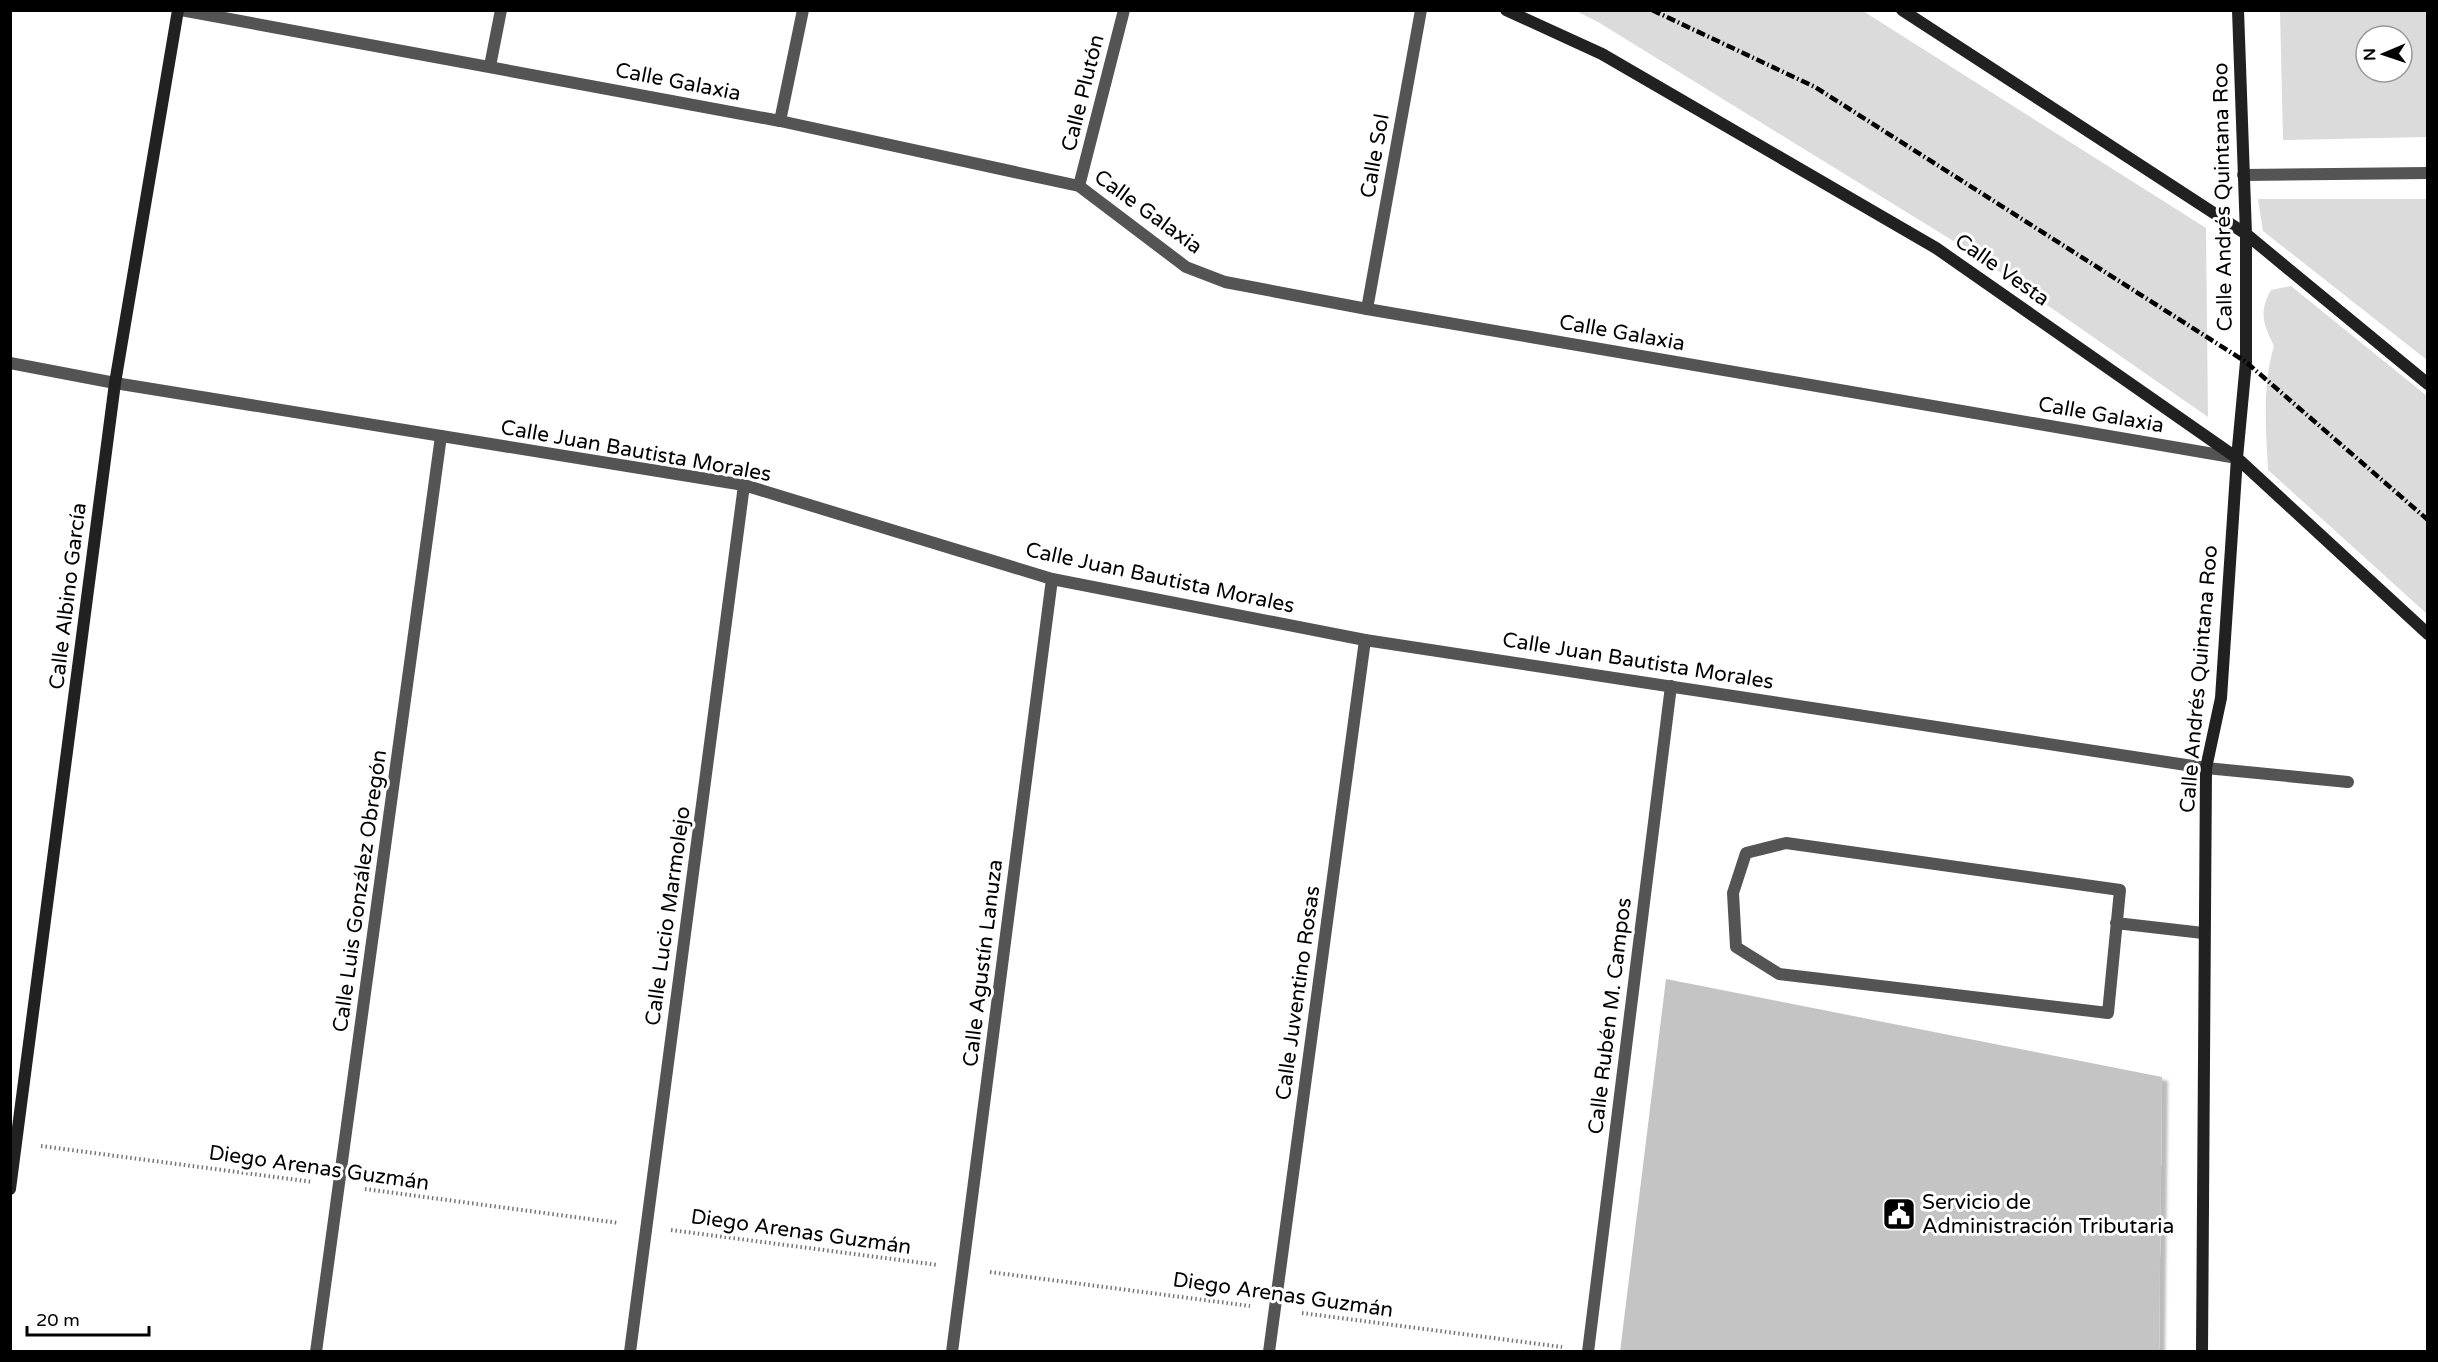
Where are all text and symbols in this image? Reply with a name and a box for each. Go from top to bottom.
north arrow [2354,24,2414,84]
street label: Calle Plutón [1056,32,1110,154]
text: N [2360,48,2380,61]
street label: Calle Galaxia [613,58,743,106]
street label: Calle Andrés Quintana Roo [2208,62,2238,332]
street label: Calle Sol [1355,112,1395,200]
street label: Calle Galaxia [1089,164,1207,260]
street label: Calle Vesta [1950,228,2054,312]
street label: Calle Galaxia [1557,310,1687,356]
street label: Calle Galaxia [2036,392,2166,438]
street label: Calle Juan Bautista Morales [499,415,773,487]
street label: Calle Albino García [44,501,92,691]
street label: Calle Juan Bautista Morales [1023,537,1297,619]
street label: Calle Andrés Quintana Roo [2175,544,2223,814]
street label: Calle Juan Bautista Morales [1501,627,1775,695]
street label: Calle Luis González Obregón [328,748,392,1034]
street label: Calle Lucio Marmolejo [640,805,696,1027]
street label: Calle Agustín Lanuza [958,858,1008,1068]
street label: Calle Juventino Rosas [1271,884,1325,1102]
street label: Calle Rubén M. Campos [1583,896,1637,1136]
street label: Diego Arenas Guzmán [207,1140,431,1196]
place label: Servicio de Administración Tributaria [1922,1190,2174,1239]
public building icon: Servicio de Administración Tributaria [1881,1196,1917,1232]
street label: Diego Arenas Guzmán [689,1204,913,1260]
street label: Diego Arenas Guzmán [1171,1267,1395,1323]
scale bar [27,1299,148,1337]
text: 20 m [36,1309,80,1331]

